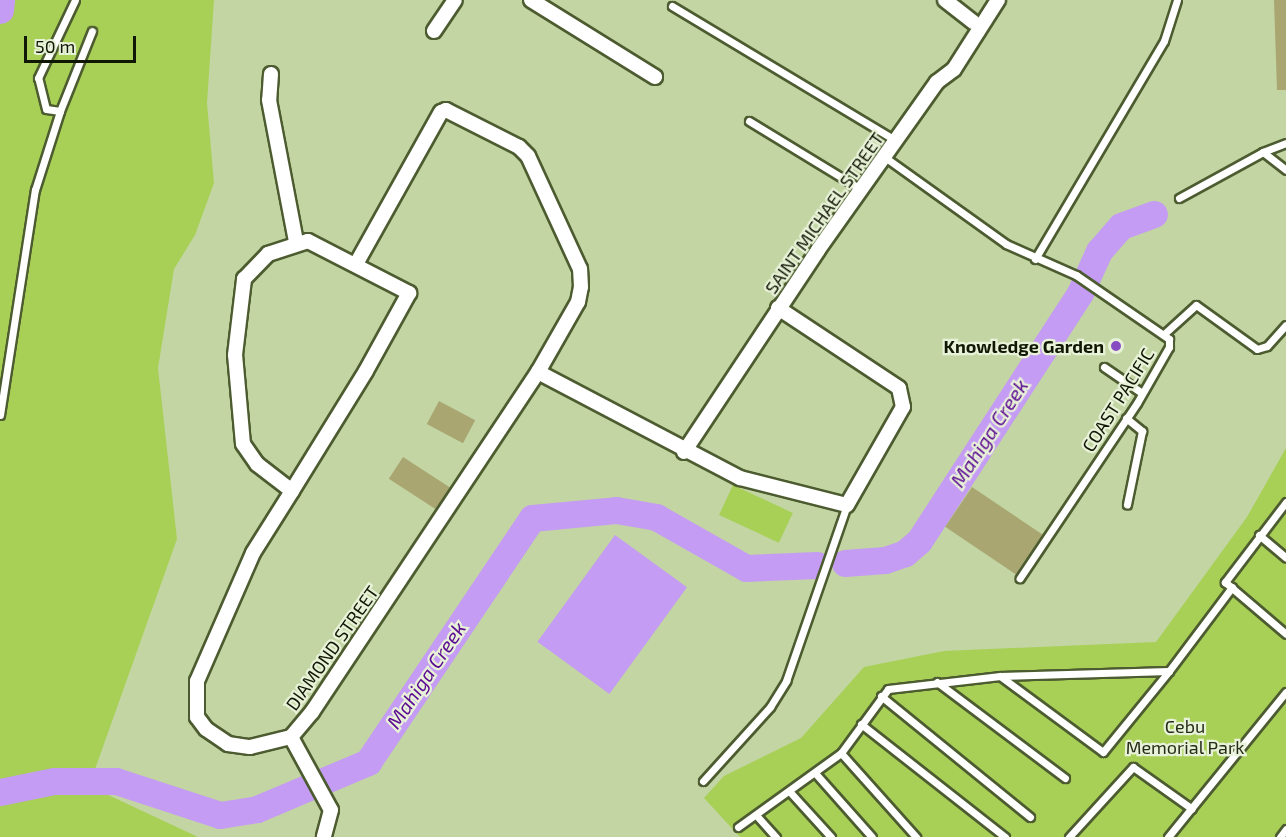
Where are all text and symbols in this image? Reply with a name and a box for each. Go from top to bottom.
scale bar [27,24,140,62]
text: 50 m [35,35,75,57]
street label: SAINT MICHAEL STREET [760,128,888,298]
place label: Knowledge Garden [944,335,1104,357]
marker: Knowledge Garden [1109,339,1123,353]
street label: COAST PACIFIC [1077,344,1159,456]
water label: Mahiga Creek [945,375,1033,491]
street label: DIAMOND STREET [281,582,383,714]
water label: Mahiga Creek [381,617,471,733]
park label: Cebu Memorial Park [1125,716,1245,758]

